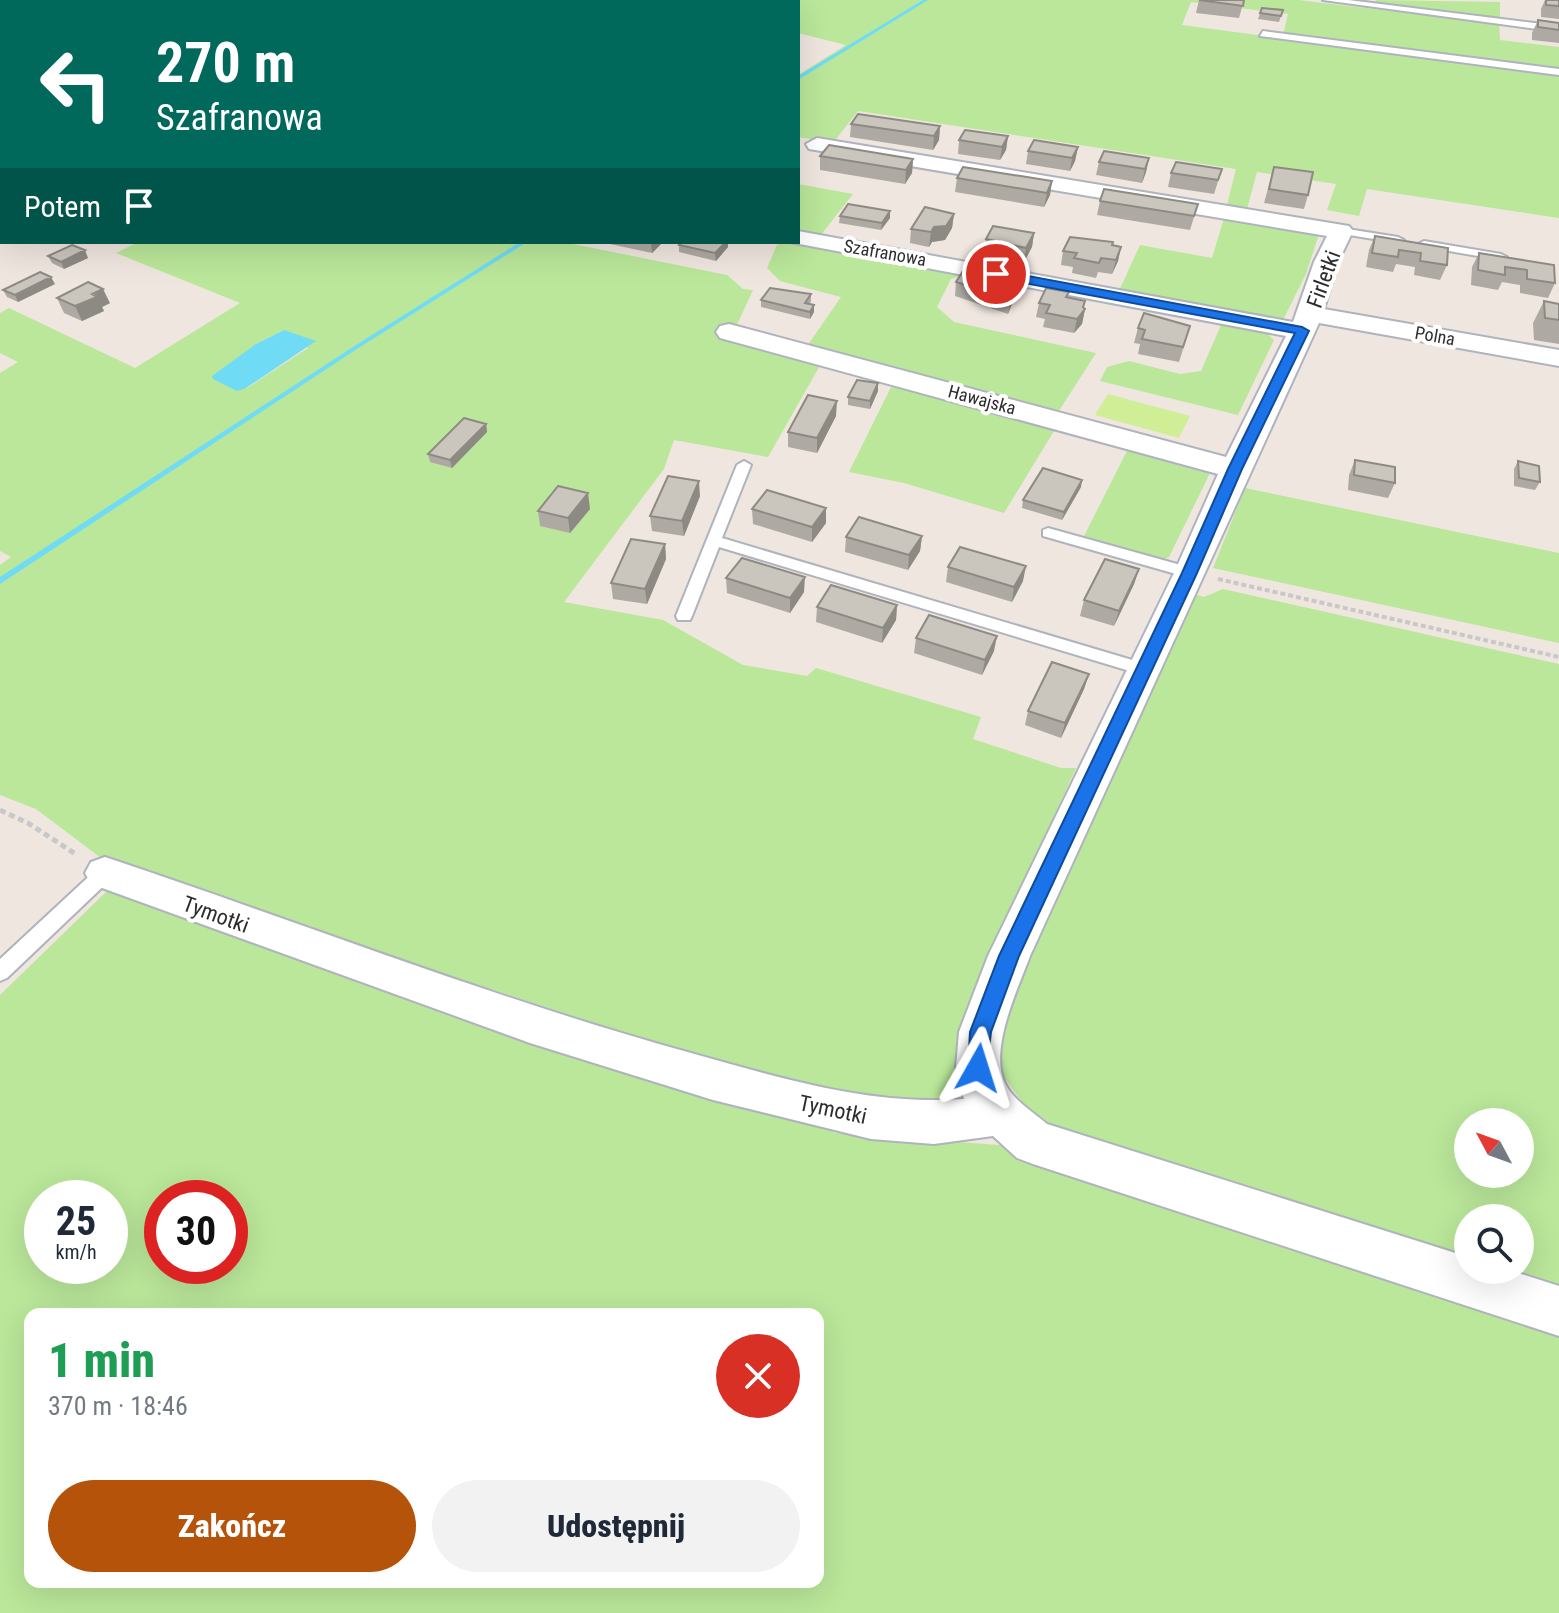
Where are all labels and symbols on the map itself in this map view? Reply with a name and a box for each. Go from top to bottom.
street label: Szafranowa [842,235,928,270]
pin [962,240,1030,308]
street label: Firletki [1302,247,1345,311]
street label: Polna [1413,322,1457,349]
street label: Hawajska [946,380,1018,419]
street label: Tymotki [179,891,252,938]
position arrow [936,1026,1020,1110]
street label: Tymotki [797,1090,869,1129]
north arrow [1454,1108,1534,1188]
speed limit sign: 30 [144,1180,248,1284]

